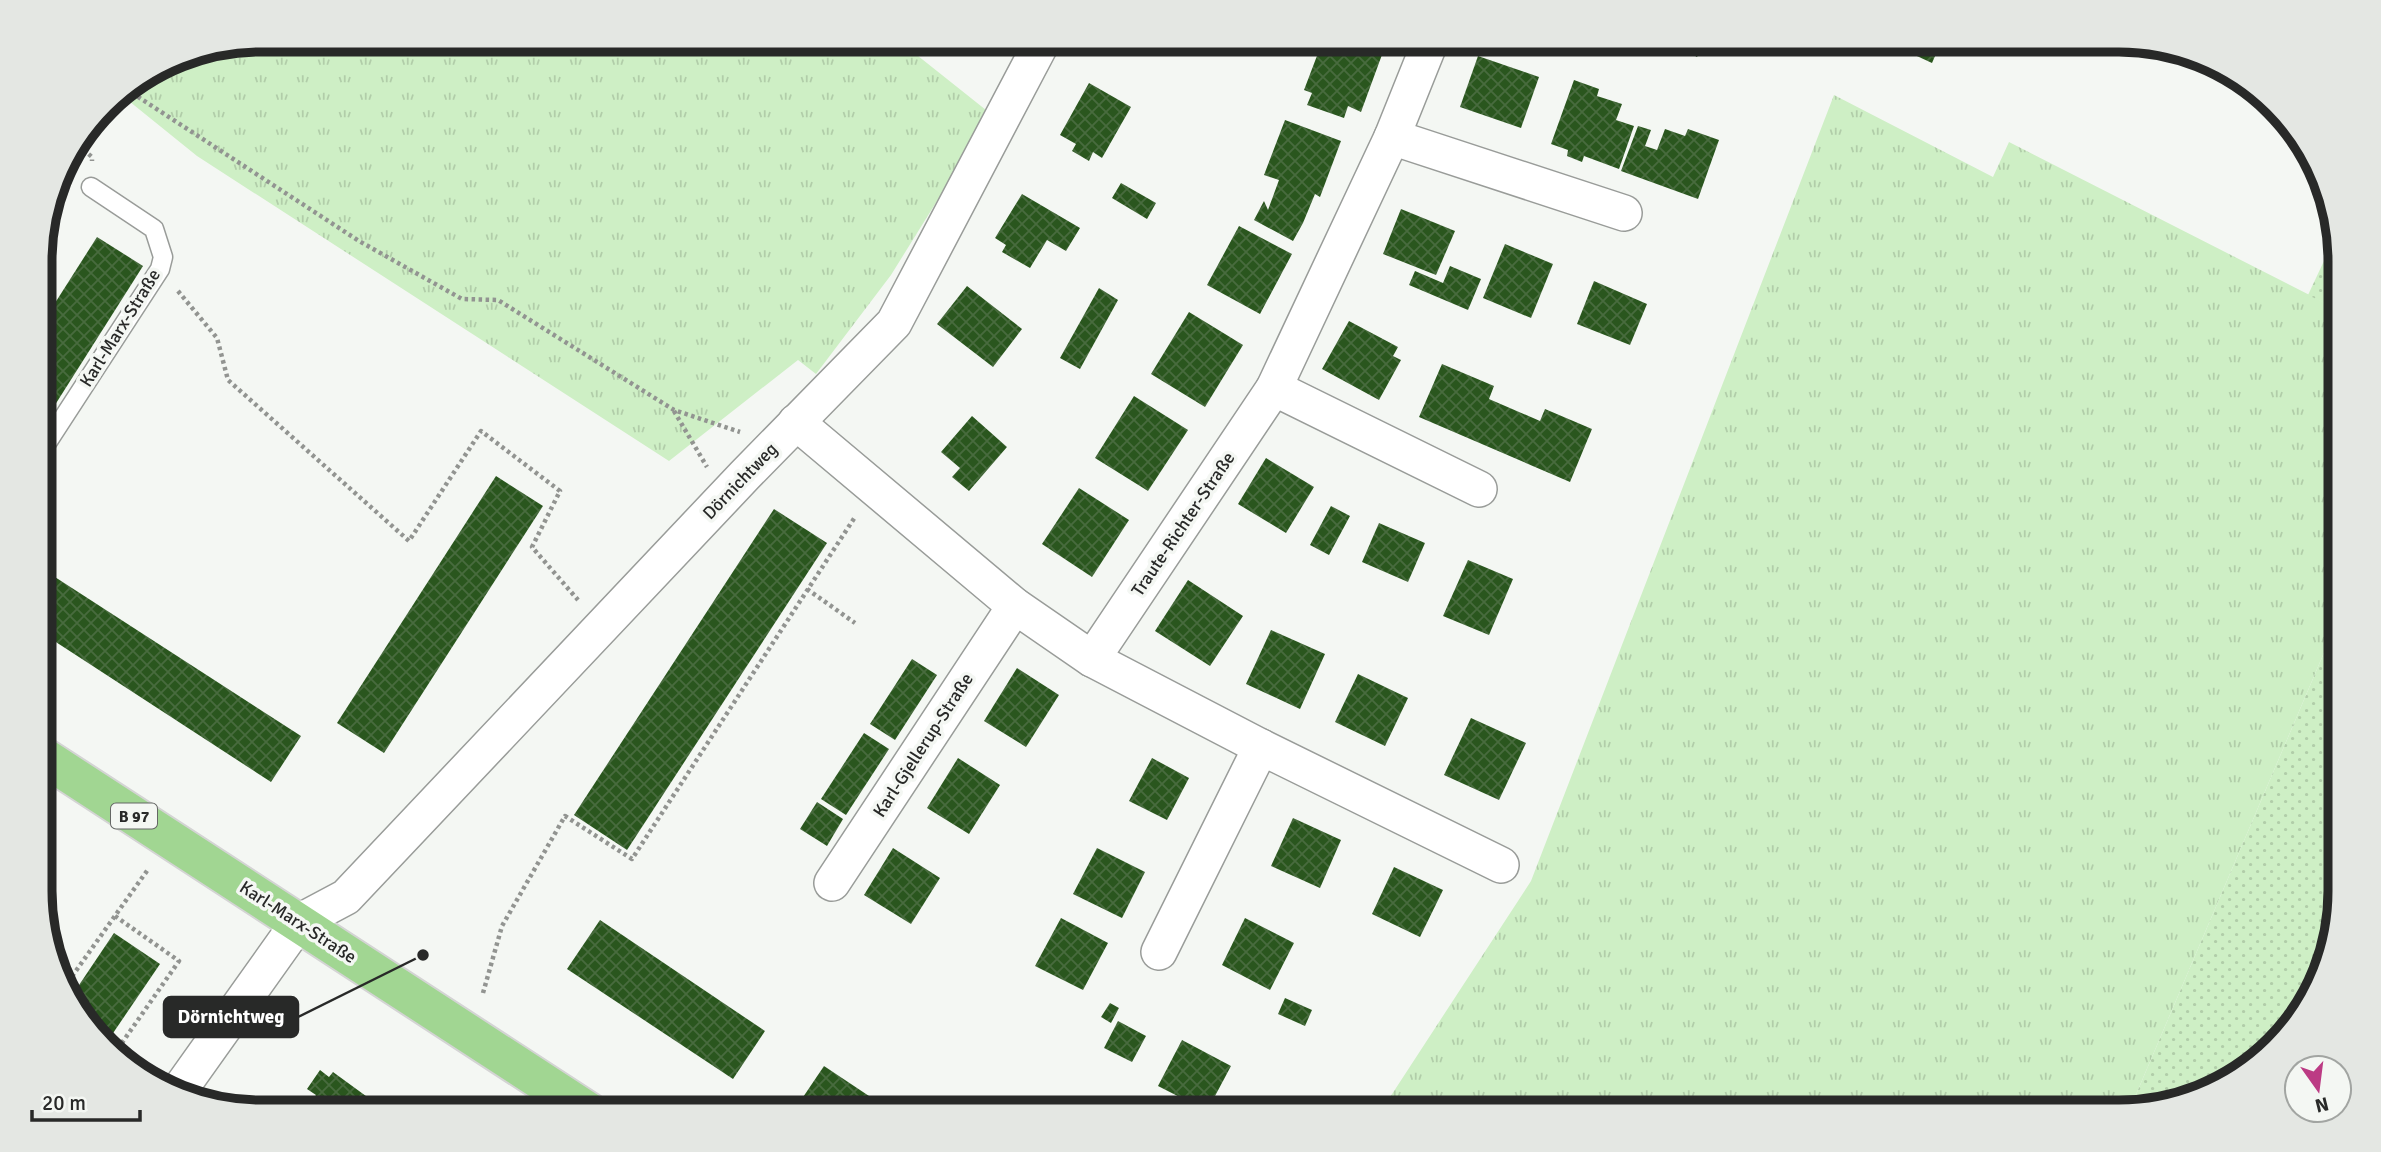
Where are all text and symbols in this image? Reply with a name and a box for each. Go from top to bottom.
street label: Karl-Marx-Straße [75,265,165,391]
street label: Dörnichtweg [698,438,782,524]
street label: Traute-Richter-Straße [1127,448,1239,600]
street label: Karl-Gjellerup-Straße [868,669,978,821]
road number: B 97 [111,804,157,828]
street label: Karl-Marx-Straße [235,876,361,968]
callout: Dörnichtweg [164,997,298,1037]
text: Dörnichtweg [178,1005,284,1029]
north arrow [2283,1054,2353,1124]
scale bar [32,1078,140,1122]
text: 20 m [42,1090,86,1116]
text: N [2313,1091,2331,1118]

